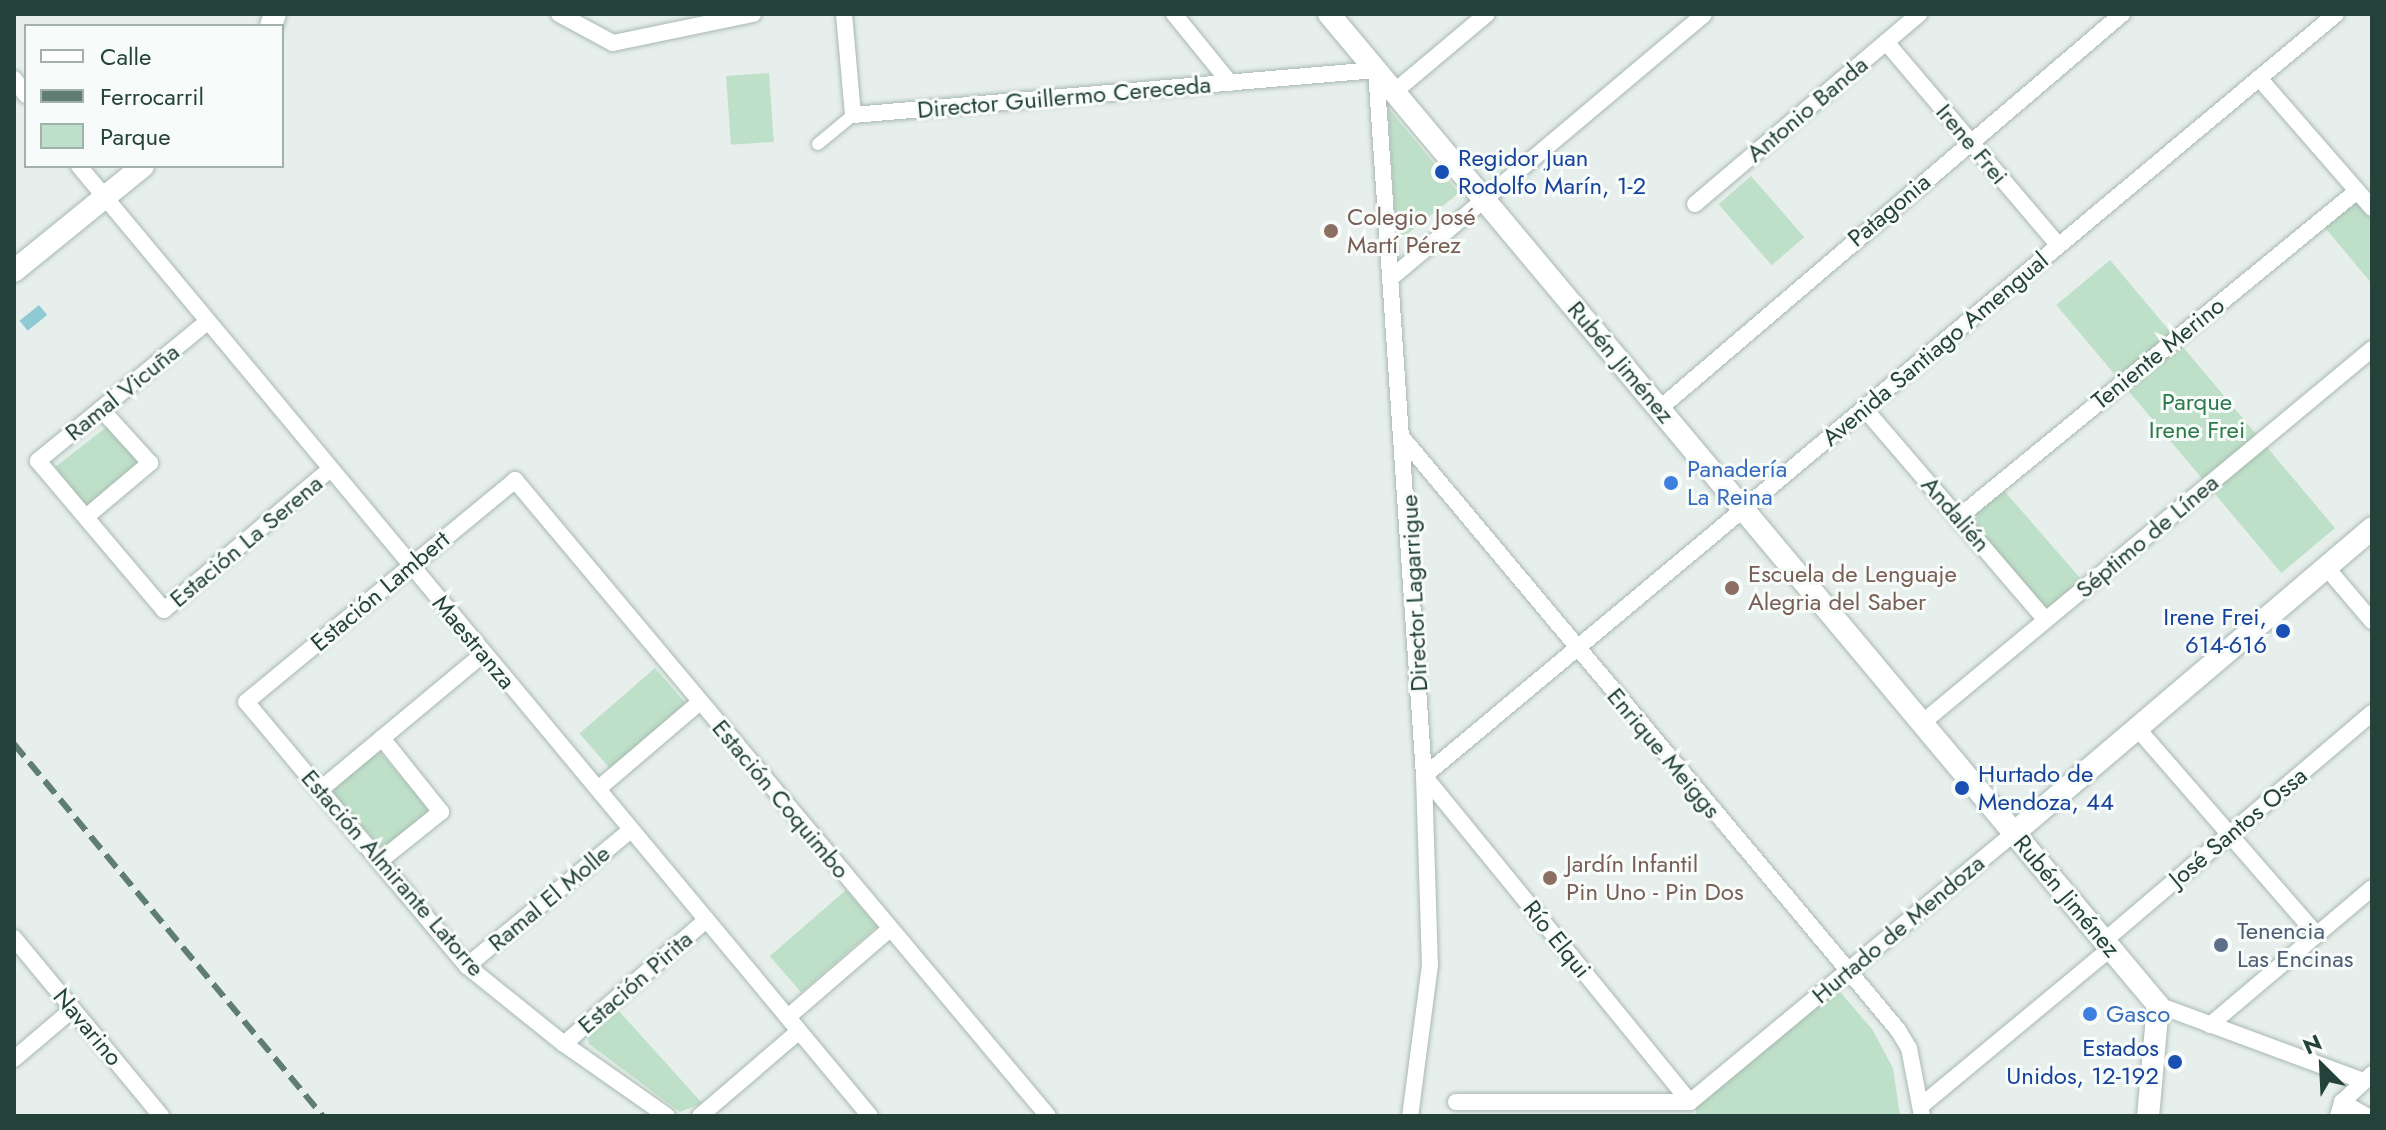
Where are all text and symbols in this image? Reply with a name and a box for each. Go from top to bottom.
legend [24,24,284,168]
text: Calle [100,39,151,74]
street label: Antonio Banda [1741,50,1873,168]
street label: Director Guillermo Cereceda [916,70,1212,124]
text: Ferrocarril [100,79,204,114]
street label: Irene Frei [1930,98,2014,190]
text: Parque [100,119,171,154]
place label: Regidor Juan Rodolfo Marín, 1-2 [1458,144,1646,200]
marker: Regidor Juan Rodolfo Marín, 1-2 [1433,163,1451,181]
street label: Patagonia [1842,167,1936,253]
place label: Colegio José Martí Pérez [1347,203,1476,259]
marker: Colegio José Martí Pérez [1322,222,1340,240]
street label: Avenida Santiago Amengual [1816,246,2054,452]
street label: Teniente Merino [2086,291,2230,415]
street label: Rubén Jiménez [1562,295,1680,429]
street label: Ramal Vicuña [59,337,185,447]
park label: Parque Irene Frei [2149,388,2245,444]
place label: Panadería La Reina [1687,455,1787,511]
street label: Séptimo de Línea [2070,468,2224,604]
street label: Estación La Serena [164,469,328,613]
street label: Andalién [1915,470,1997,558]
marker: Panadería La Reina [1662,474,1680,492]
street label: Director Lagarrigue [1394,494,1434,692]
street label: Estación Lambert [305,525,455,657]
place label: Escuela de Lenguaje Alegria del Saber [1748,560,1957,616]
marker: Escuela de Lenguaje Alegria del Saber [1723,579,1741,597]
street label: Maestranza [426,589,522,695]
place label: Irene Frei, 614-616 [2163,603,2267,659]
marker: Irene Frei, 614-616 [2274,622,2292,640]
street label: Enrique Meiggs [1601,682,1727,824]
street label: Estación Coquimbo [706,714,856,884]
place label: Hurtado de Mendoza, 44 [1978,760,2114,816]
street label: José Santos Ossa [2163,761,2313,893]
street label: Estación Almirante Latorre [295,764,491,982]
marker: Hurtado de Mendoza, 44 [1953,779,1971,797]
street label: Rubén Jiménez [2008,829,2126,963]
street label: Ramal El Molle [482,839,616,957]
street label: Hurtado de Mendoza [1806,849,1990,1009]
place label: Jardín Infantil Pin Uno - Pin Dos [1566,850,1744,906]
marker: Jardín Infantil Pin Uno - Pin Dos [1541,869,1559,887]
street label: Río Elqui [1517,894,1597,984]
place label: Tenencia Las Encinas [2237,917,2354,973]
street label: Estación Pirita [572,925,698,1039]
marker: Tenencia Las Encinas [2212,936,2230,954]
street label: Navarino [47,982,129,1072]
place label: Gasco [2106,1000,2170,1028]
marker: Gasco [2081,1005,2099,1023]
north arrow [2282,1026,2362,1106]
text: N [2298,1026,2327,1062]
place label: Estados Unidos, 12-192 [2006,1034,2159,1090]
marker: Estados Unidos, 12-192 [2166,1053,2184,1071]

